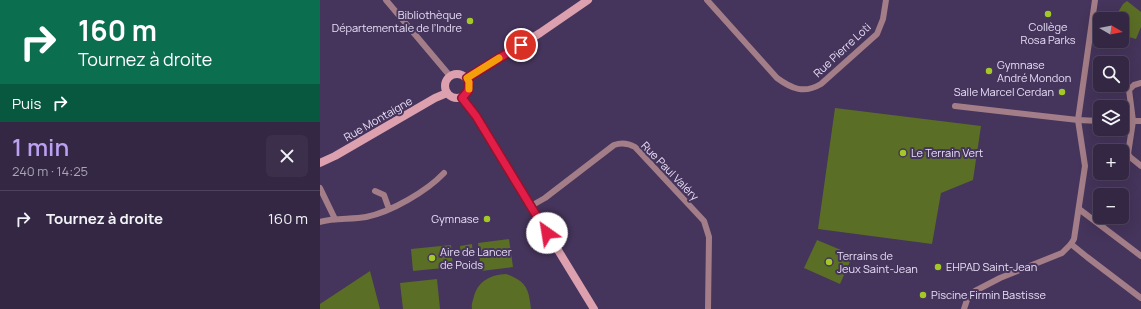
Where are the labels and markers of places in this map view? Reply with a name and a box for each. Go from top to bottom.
place label: Bibliothèque Départementale de l’Indre [332,7,463,35]
marker: Collège Rosa Parks [1043,9,1053,19]
marker: Bibliothèque Départementale de l’Indre [465,16,475,26]
place label: Collège Rosa Parks [1020,19,1076,47]
pin [504,28,538,62]
place label: Gymnase André Mondon [997,57,1071,85]
marker: Gymnase André Mondon [984,66,994,76]
place label: Salle Marcel Cerdan [954,84,1054,99]
marker: Salle Marcel Cerdan [1057,87,1067,97]
place label: Le Terrain Vert [911,145,983,160]
marker: Le Terrain Vert [898,148,908,158]
place label: Gymnase [431,211,480,226]
marker: Gymnase [482,214,492,224]
place label: Aire de Lancer de Poids [440,244,512,272]
place label: Terrains de Jeux Saint-Jean [837,248,918,276]
marker: Aire de Lancer de Poids [427,253,437,263]
marker: Terrains de Jeux Saint-Jean [824,257,834,267]
place label: EHPAD Saint-Jean [946,259,1037,274]
marker: EHPAD Saint-Jean [933,262,943,272]
place label: Piscine Firmin Bastisse [931,287,1046,302]
marker: Piscine Firmin Bastisse [918,290,928,300]

